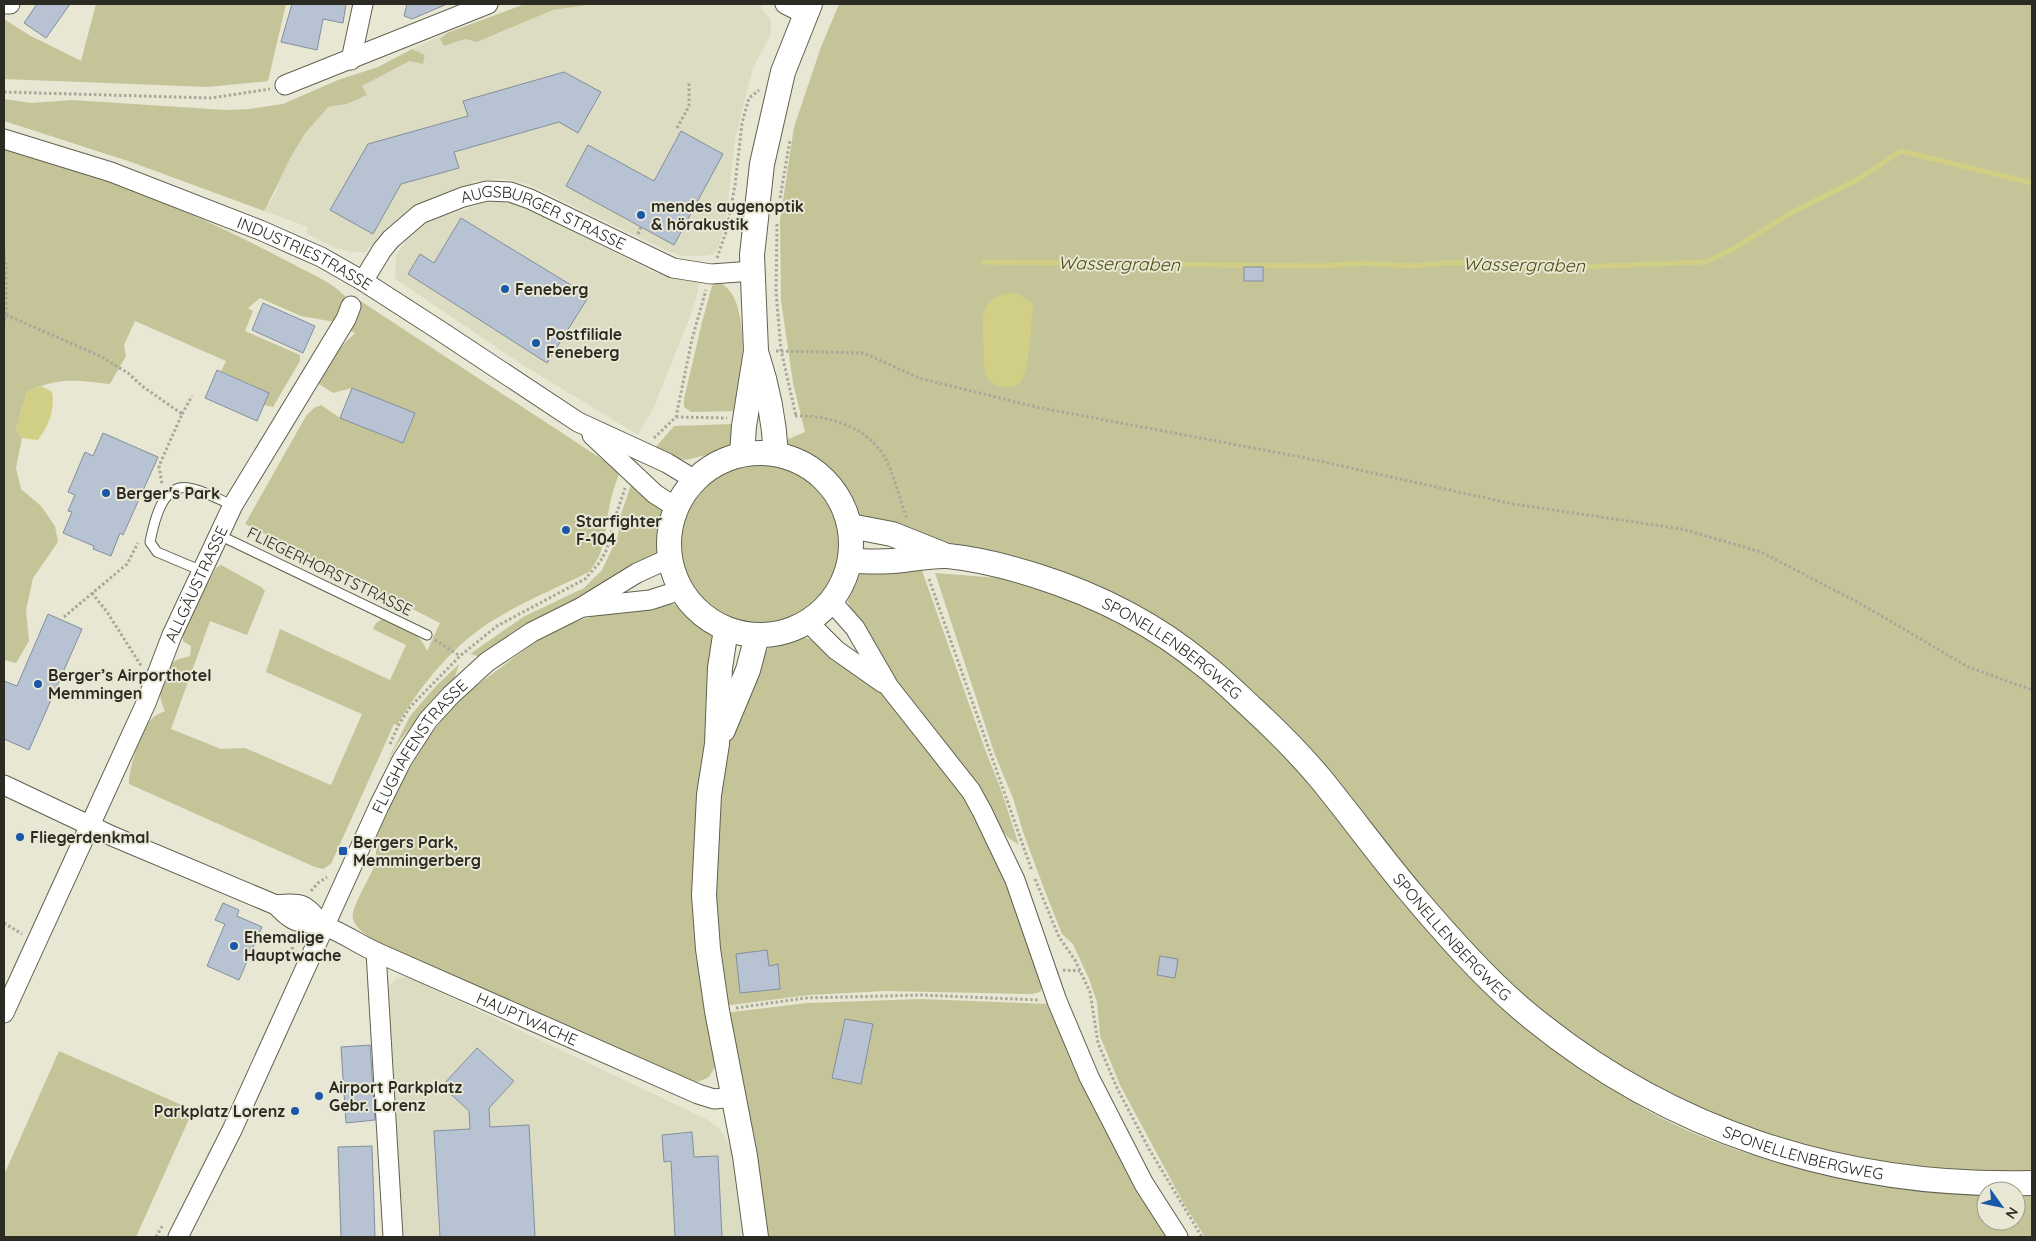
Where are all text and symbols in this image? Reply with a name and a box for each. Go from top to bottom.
street label: AUGSBURGER STRASSE [458,181,629,254]
place label: mendes augenoptik & hörakustik [651,196,804,234]
marker: mendes augenoptik & hörakustik [635,209,647,221]
street label: INDUSTRIESTRASSE [234,212,376,294]
water label: Wassergraben [1058,251,1181,276]
water label: Wassergraben [1463,252,1586,277]
place label: Feneberg [515,279,589,299]
marker: Feneberg [499,283,511,295]
place label: Postfiliale Feneberg [546,324,622,362]
marker: Postfiliale Feneberg [530,337,542,349]
place label: Berger's Park [116,483,220,503]
marker: Berger's Park [100,487,112,499]
place label: Starfighter F-104 [576,511,662,549]
street label: ALLGÄUSTRASSE [160,522,232,645]
street label: FLIEGERHORSTSTRASSE [244,522,416,620]
marker: Starfighter F-104 [560,524,572,536]
street label: SPONELLENBERGWEG [1099,593,1246,703]
place label: Berger’s Airporthotel Memmingen [48,665,212,703]
street label: FLUGHAFENSTRASSE [367,675,471,816]
marker: Berger’s Airporthotel Memmingen [32,678,44,690]
place label: Fliegerdenkmal [30,827,150,847]
marker: Fliegerdenkmal [14,831,26,843]
place label: Bergers Park, Memmingerberg [353,832,481,870]
marker: Bergers Park, Memmingerberg [337,845,349,857]
street label: SPONELLENBERGWEG [1389,869,1515,1005]
place label: Ehemalige Hauptwache [244,927,342,965]
marker: Ehemalige Hauptwache [228,940,240,952]
street label: HAUPTWACHE [473,988,581,1050]
place label: Airport Parkplatz Gebr. Lorenz [329,1077,463,1115]
marker: Airport Parkplatz Gebr. Lorenz [313,1090,325,1102]
place label: Parkplatz Lorenz [154,1101,285,1121]
marker: Parkplatz Lorenz [289,1105,301,1117]
street label: SPONELLENBERGWEG [1720,1121,1885,1184]
north arrow [1976,1181,2026,1231]
text: N [2002,1204,2022,1222]

